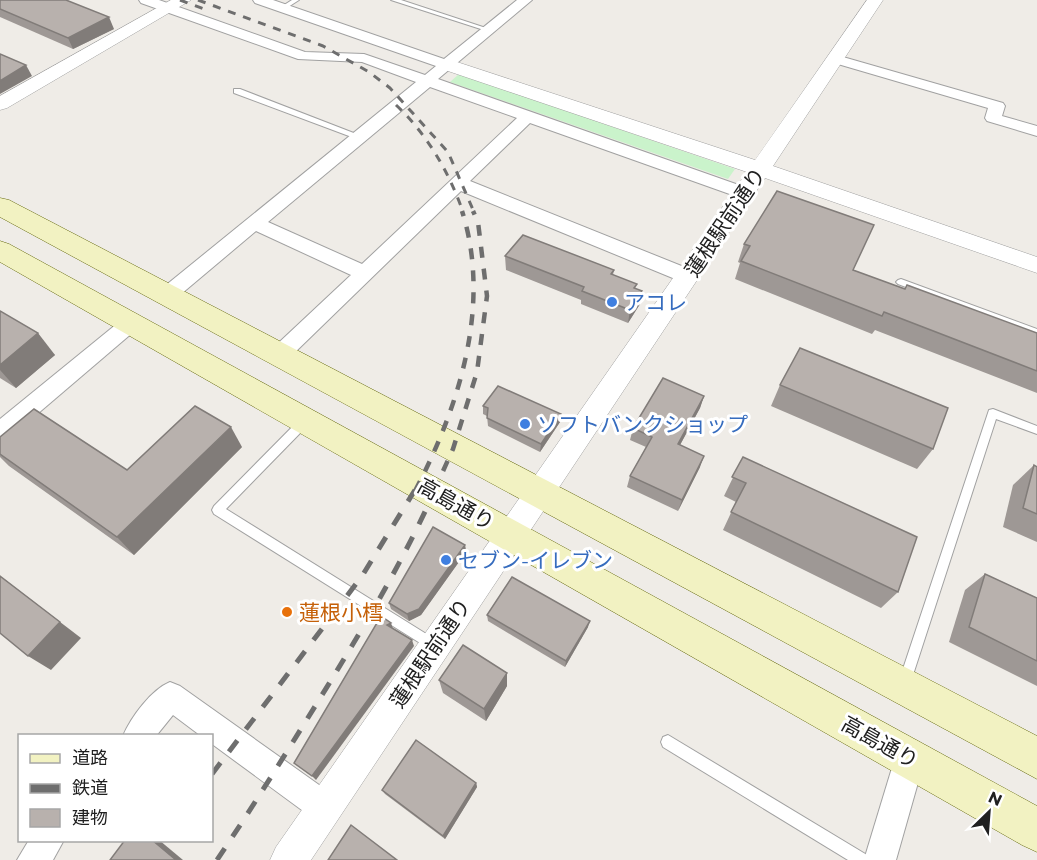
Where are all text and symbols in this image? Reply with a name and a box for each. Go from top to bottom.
street label: 蓮根駅前通り [679,163,771,281]
place label: アコレ [624,290,687,315]
marker: アコレ [605,295,619,309]
place label: ソフトバンクショップ [537,412,748,437]
marker: ソフトバンクショップ [518,417,532,431]
street label: 高島通り [413,473,499,535]
place label: セブン-イレブン [458,548,613,573]
marker: セブン-イレブン [439,553,453,567]
street label: 蓮根駅前通り [384,594,476,712]
place label: 蓮根小樰 [299,600,383,625]
marker: 蓮根小樰 [280,605,294,619]
street label: 高島通り [837,711,923,773]
legend [18,734,213,842]
text: 道路 [72,747,108,769]
text: 鉄道 [72,777,108,799]
north arrow [959,782,1019,842]
text: N [985,788,1005,810]
text: 建物 [72,807,108,829]

